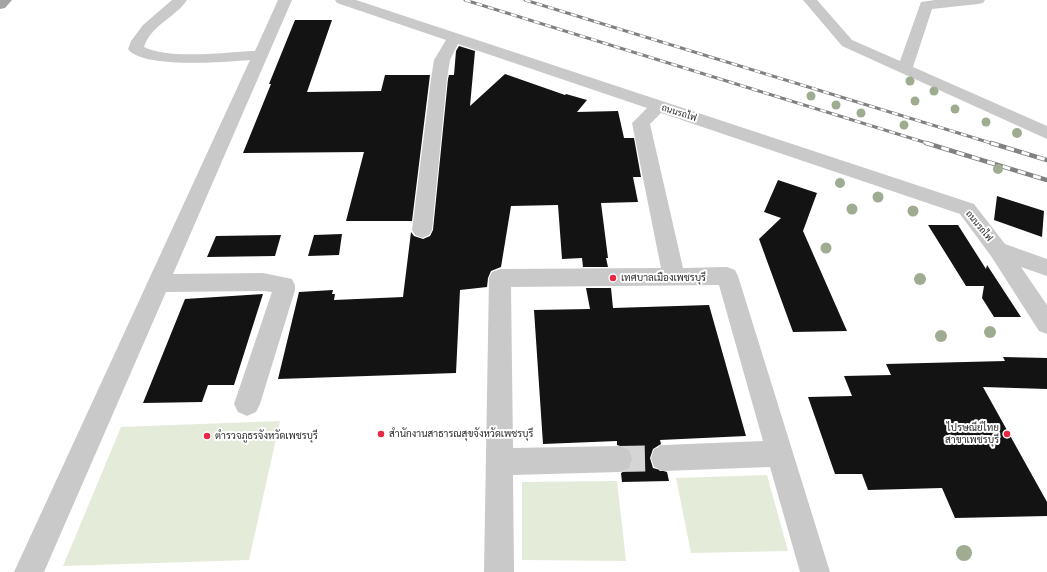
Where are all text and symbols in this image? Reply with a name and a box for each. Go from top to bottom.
street label: ถนนรถไฟ [660,102,698,124]
street label: ถนนรถไฟ [963,209,995,243]
place label: เทศบาลเมืองเพชรบุรี [621,272,706,284]
marker: เทศบาลเมืองเพชรบุรี [608,273,618,283]
place label: ไปรษณีย์ไทย สาขาเพชรบุรี [945,422,999,446]
place label: สำนักงานสาธารณสุขจังหวัดเพชรบุรี [389,428,533,440]
marker: สำนักงานสาธารณสุขจังหวัดเพชรบุรี [376,429,386,439]
marker: ไปรษณีย์ไทย สาขาเพชรบุรี [1002,429,1012,439]
place label: ตำรวจภูธรจังหวัดเพชรบุรี [215,430,318,442]
marker: ตำรวจภูธรจังหวัดเพชรบุรี [202,431,212,441]

